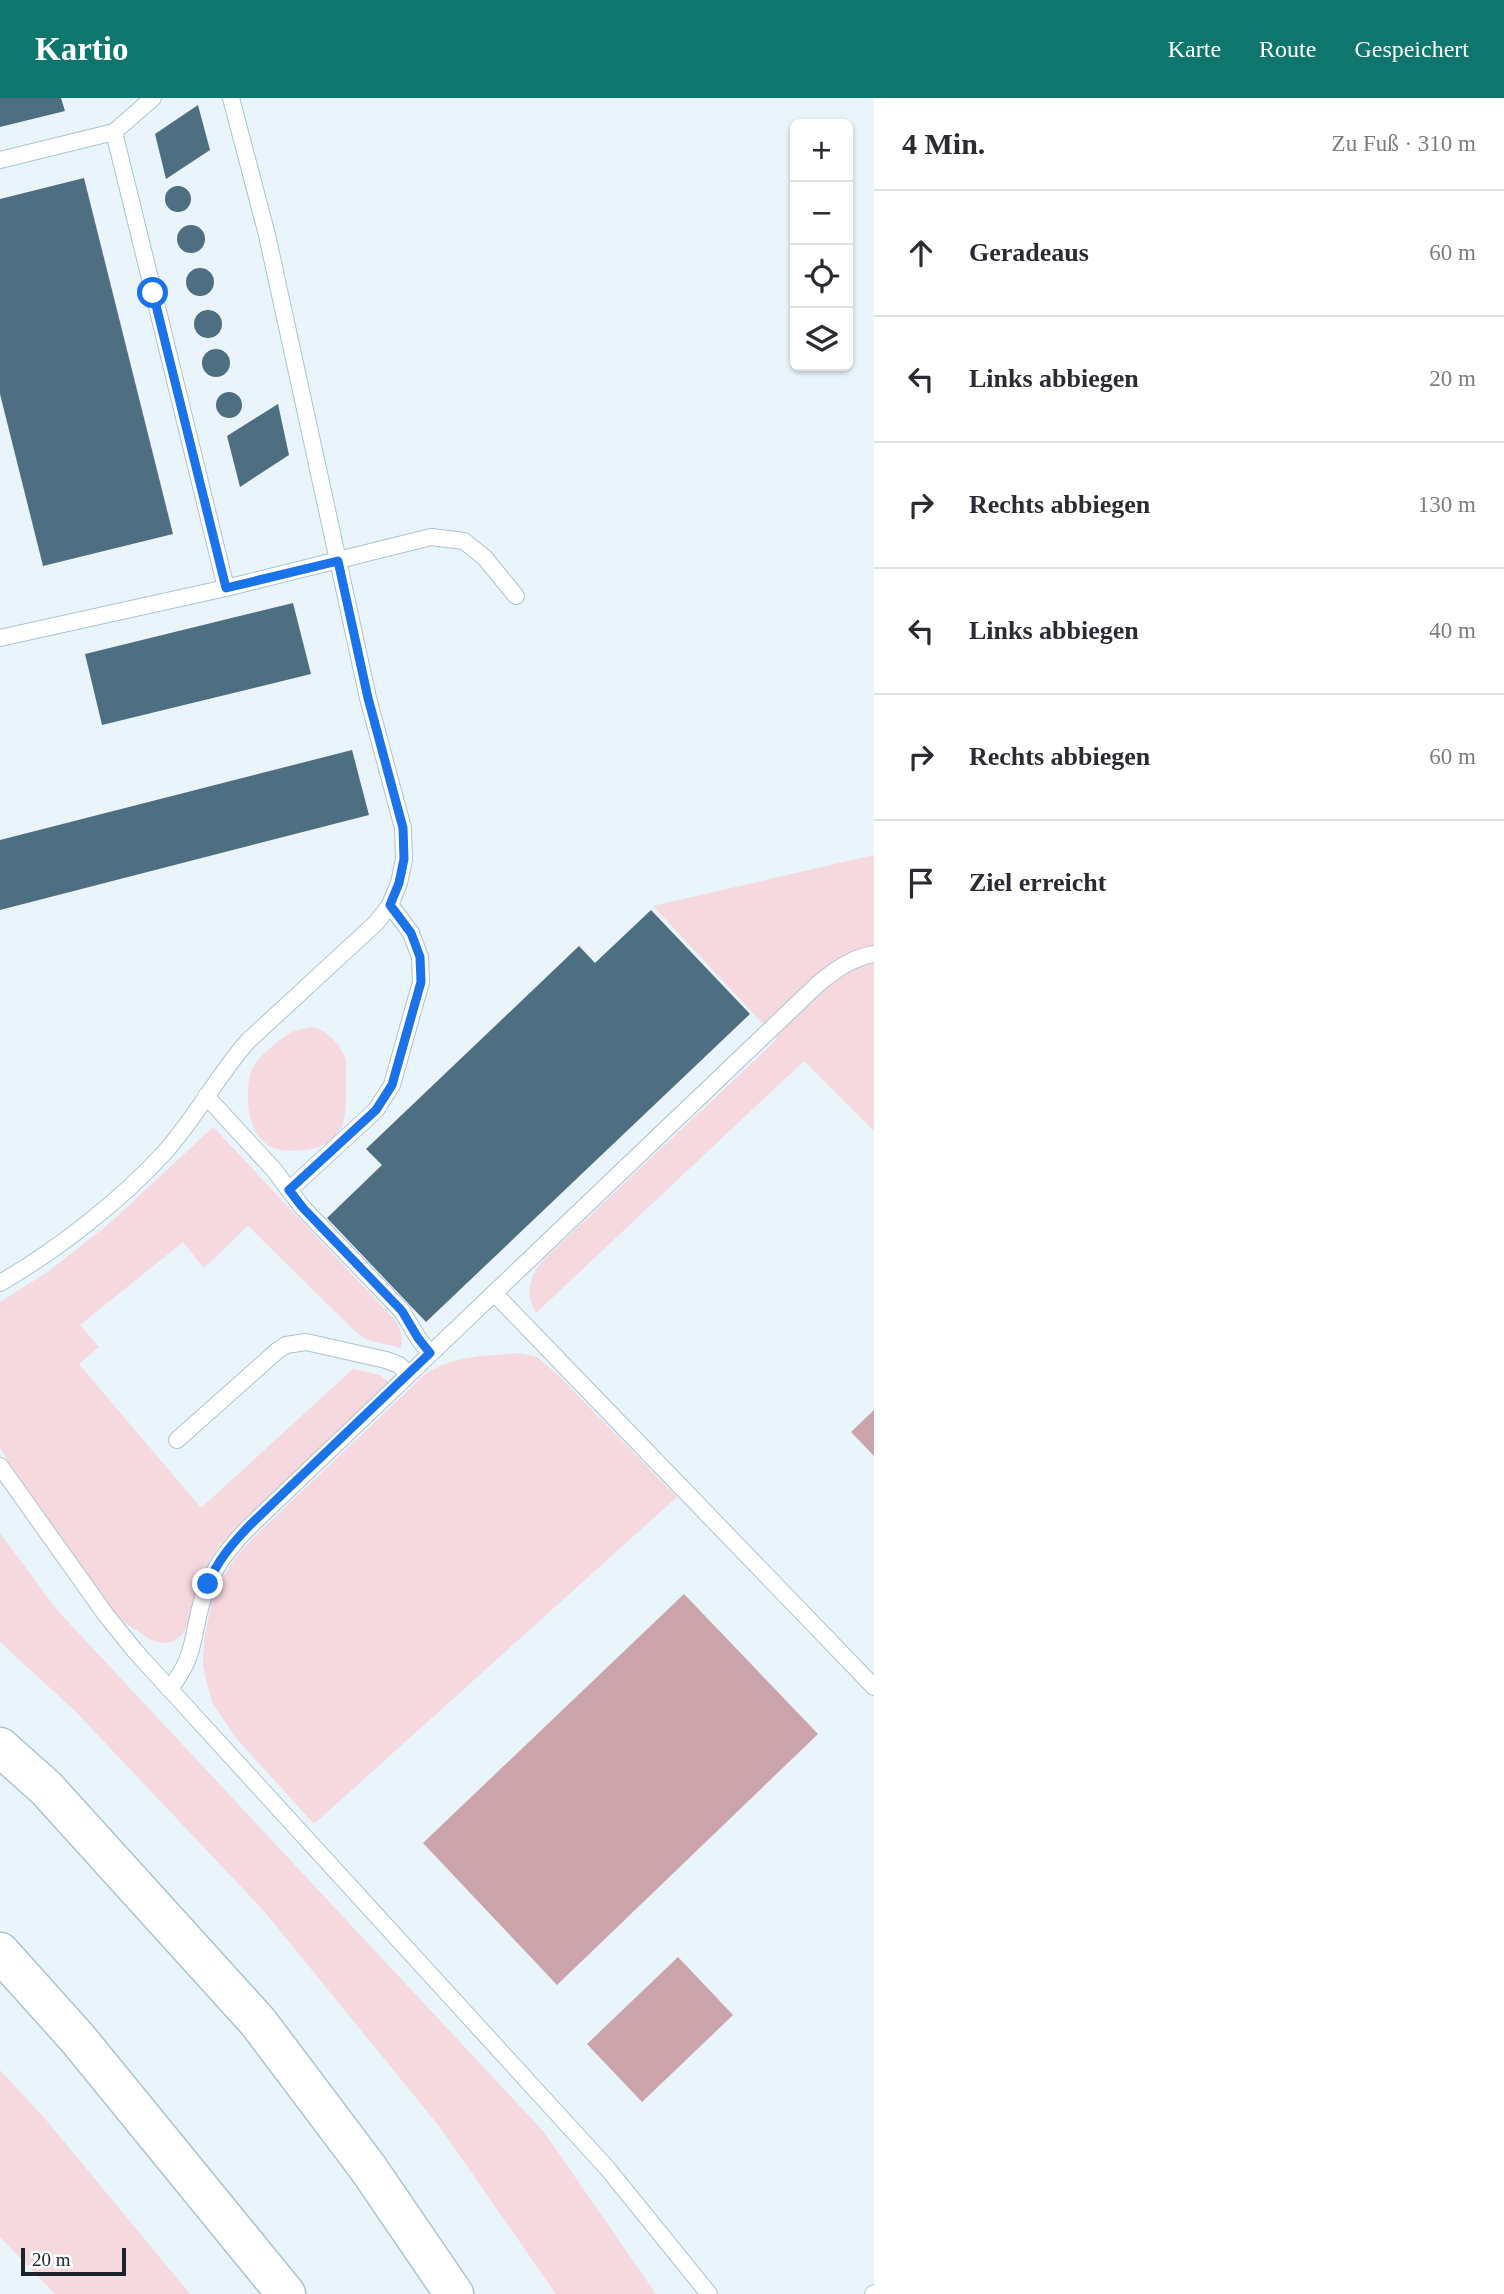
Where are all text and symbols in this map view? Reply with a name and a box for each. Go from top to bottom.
text: Kartio [35,31,128,67]
text: Karte [1168,36,1221,62]
text: Route [1259,36,1316,62]
text: Gespeichert [1354,36,1469,62]
map controls [790,119,853,371]
button: + [790,119,853,182]
text: 4 Min. [902,127,985,160]
text: Zu Fuß · 310 m [1332,131,1476,156]
button: − [790,182,853,245]
icon: ahead [902,234,940,272]
text: Geradeaus [969,238,1089,267]
text: 60 m [1429,240,1476,265]
button: locate [790,245,853,308]
route start [137,277,168,308]
button: layers [790,308,853,371]
icon: left [902,360,940,398]
text: Links abbiegen [969,364,1139,393]
text: 20 m [1429,366,1476,391]
icon: right [902,486,940,524]
text: Rechts abbiegen [969,490,1150,519]
text: 130 m [1418,492,1476,517]
icon: left [902,612,940,650]
text: Links abbiegen [969,616,1139,645]
text: 40 m [1429,618,1476,643]
icon: right [902,738,940,776]
text: Rechts abbiegen [969,742,1150,771]
text: 60 m [1429,744,1476,769]
icon: arrive [902,864,940,902]
text: Ziel erreicht [969,868,1106,897]
route end [192,1568,223,1599]
scale bar [21,2245,126,2277]
text: 20 m [32,2249,71,2270]

